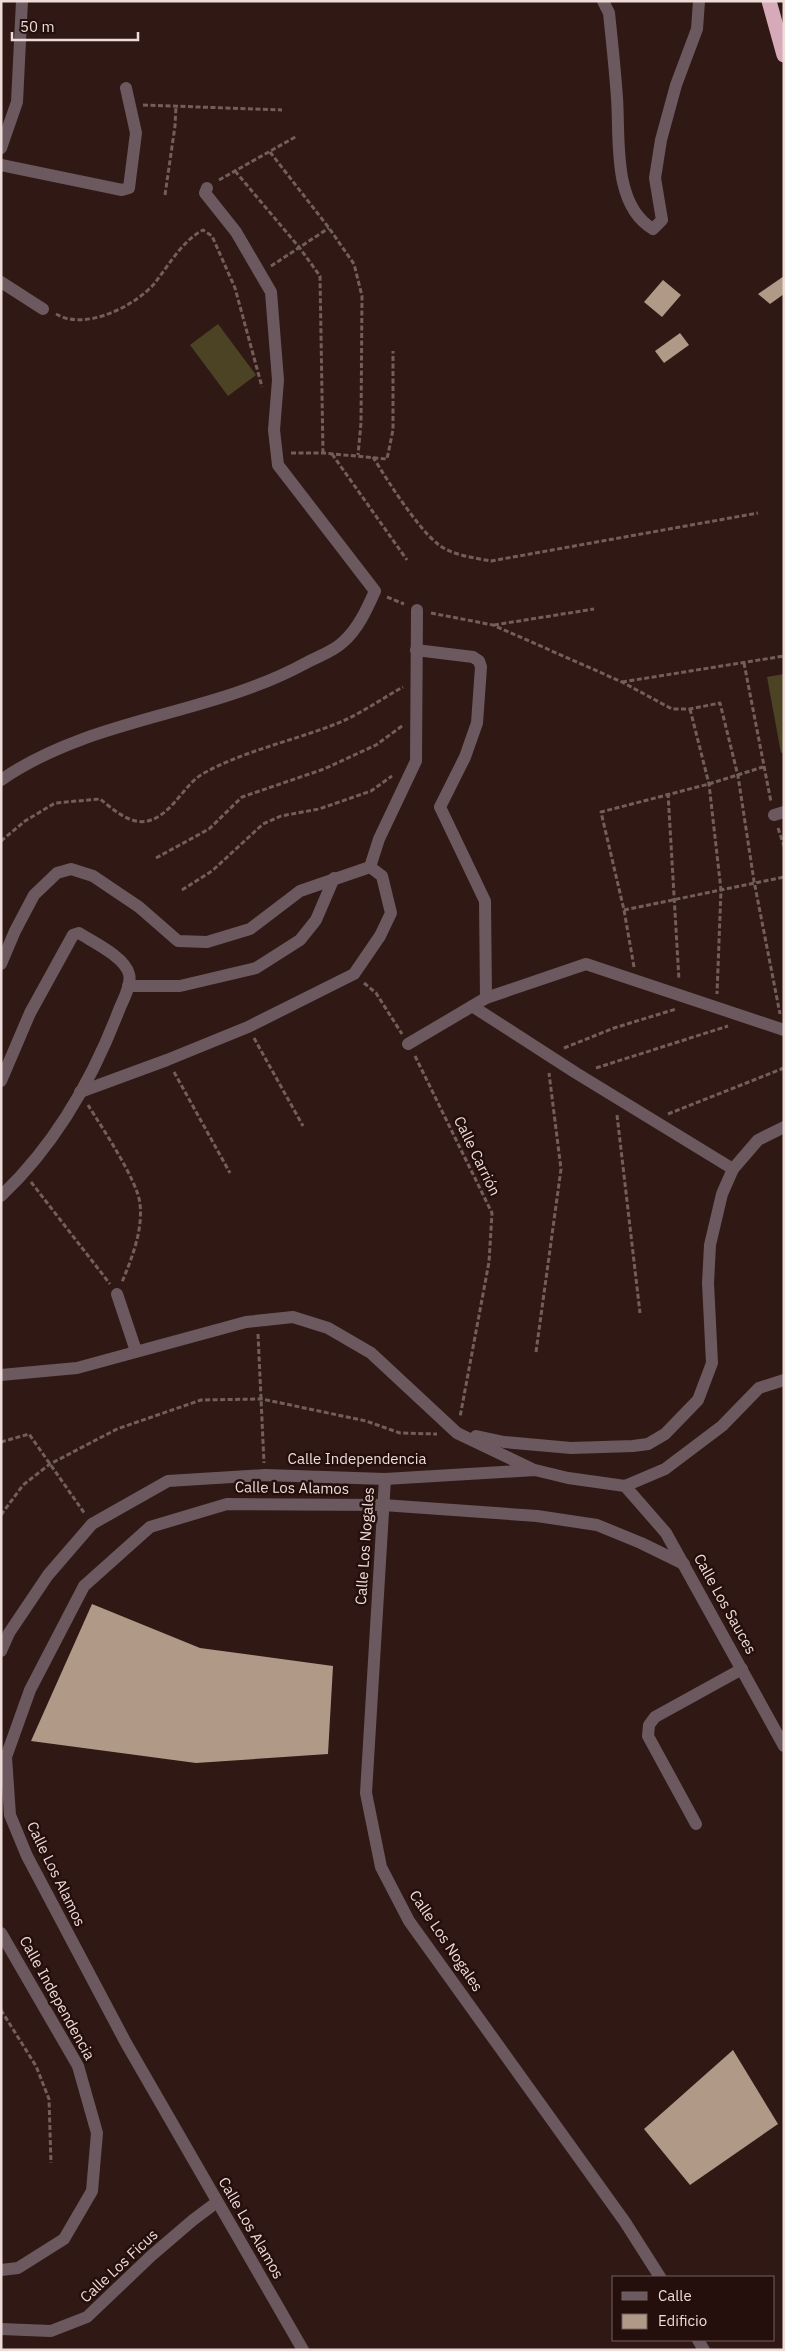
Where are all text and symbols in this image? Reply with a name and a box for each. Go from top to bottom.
scale bar [12,10,139,42]
text: 50 m [20,17,55,36]
street label: Calle Carrión [450,1113,505,1199]
street label: Calle Independencia [288,1449,426,1468]
street label: Calle Los Alamos [235,1477,349,1498]
street label: Calle Los Nogales [351,1486,378,1606]
street label: Calle Los Sauces [690,1550,761,1657]
street label: Calle Los Alamos [23,1818,90,1929]
street label: Calle Los Nogales [405,1886,487,1995]
street label: Calle Independencia [15,1932,99,2063]
street label: Calle Los Alamos [215,2174,288,2282]
street label: Calle Los Ficus [76,2225,161,2306]
legend [612,2276,775,2341]
text: Calle [658,2286,692,2305]
text: Edificio [658,2311,707,2330]

